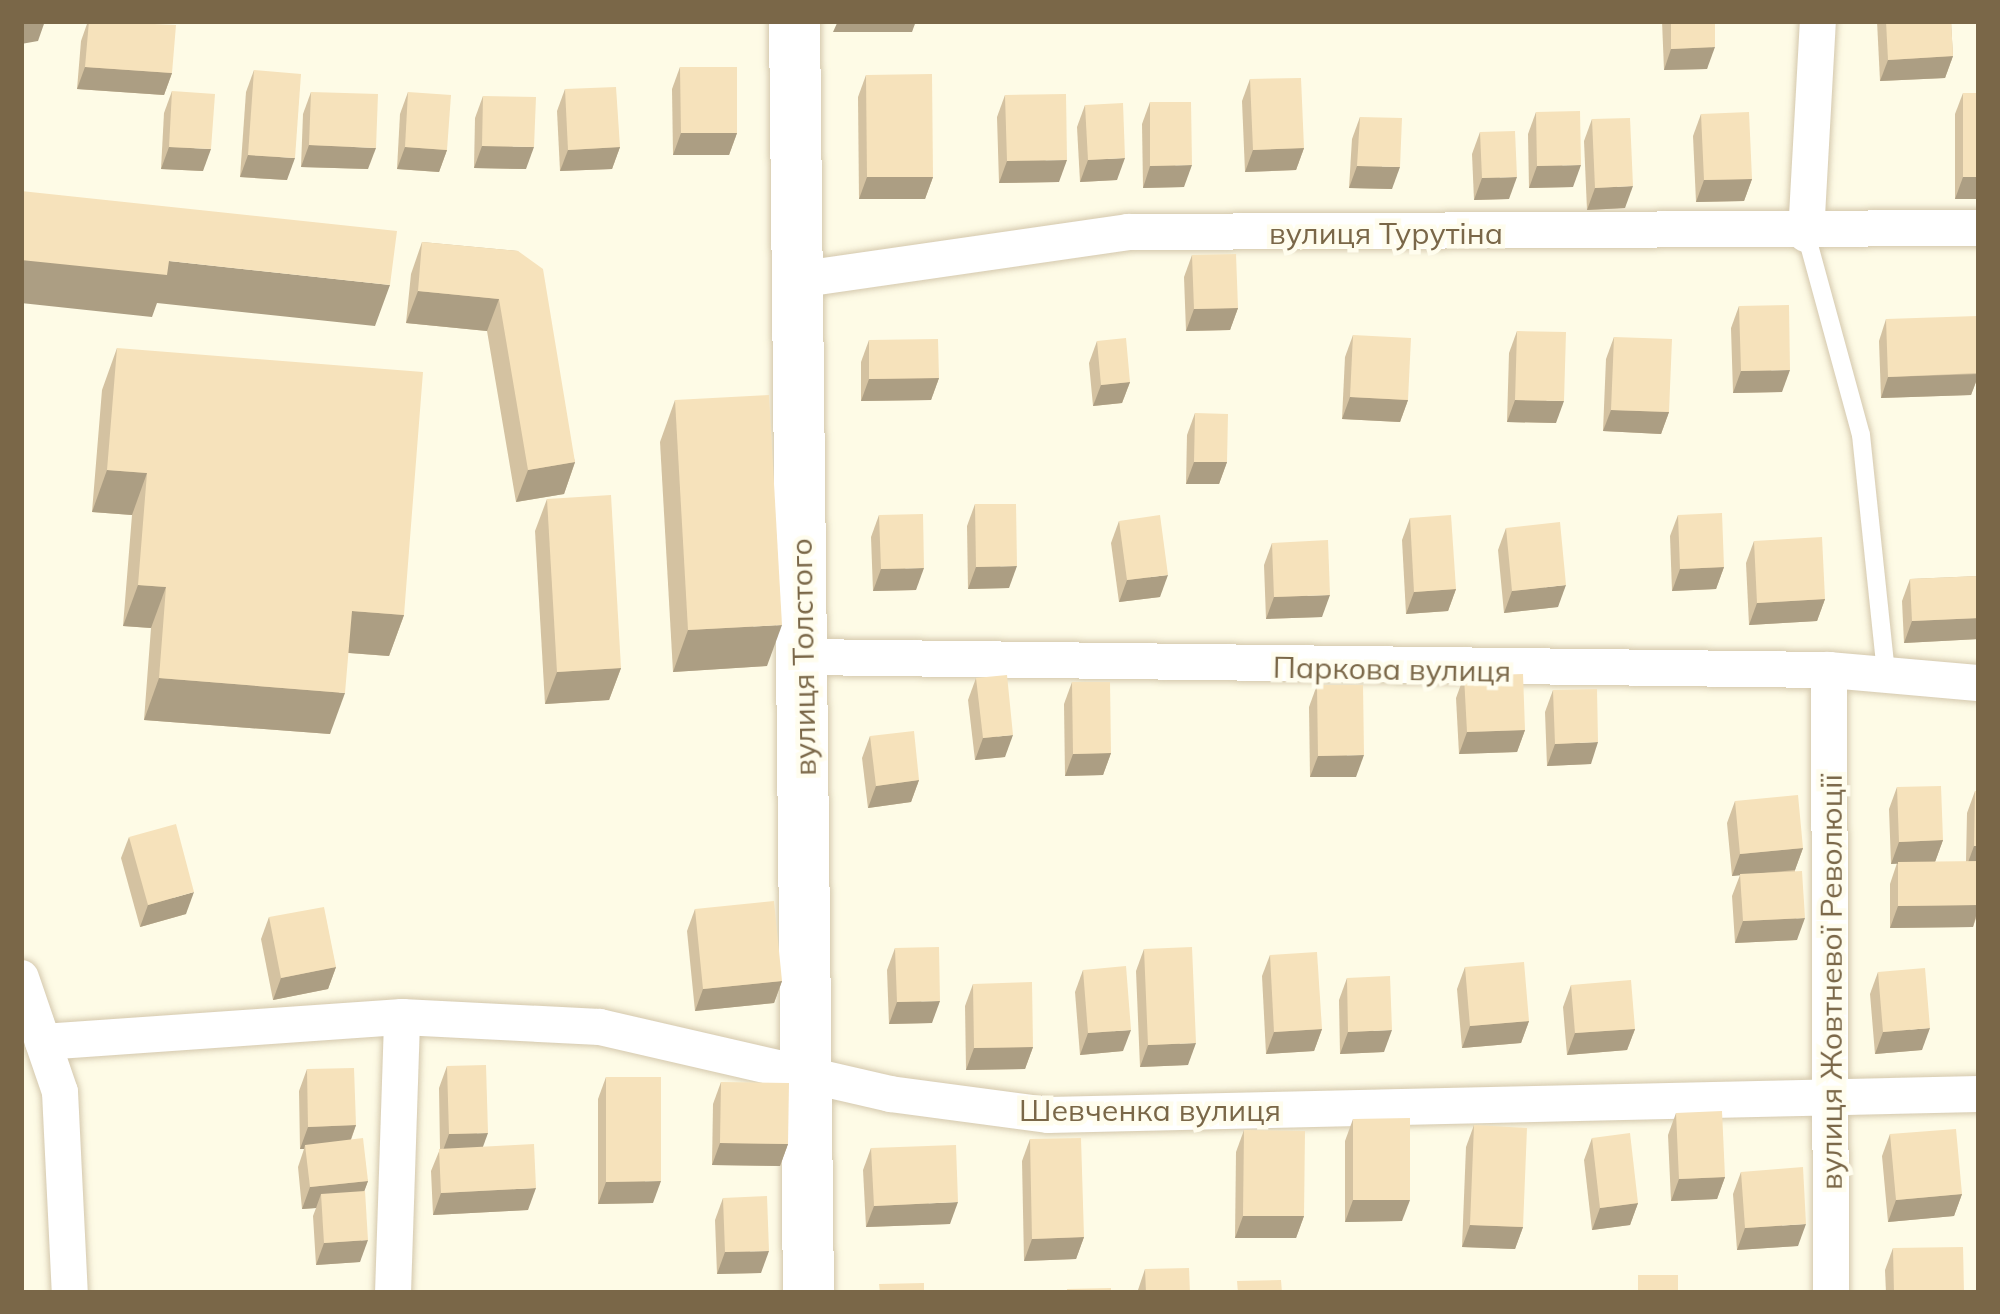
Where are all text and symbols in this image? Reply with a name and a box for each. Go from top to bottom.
street label: вулиця Турутіна [1269,215,1503,251]
street label: вулиця Толстого [783,538,823,776]
street label: Паркова вулиця [1273,649,1511,689]
street label: вулиця Жовтневої Революції [1813,774,1849,1190]
street label: Шевченка вулиця [1019,1092,1281,1128]

